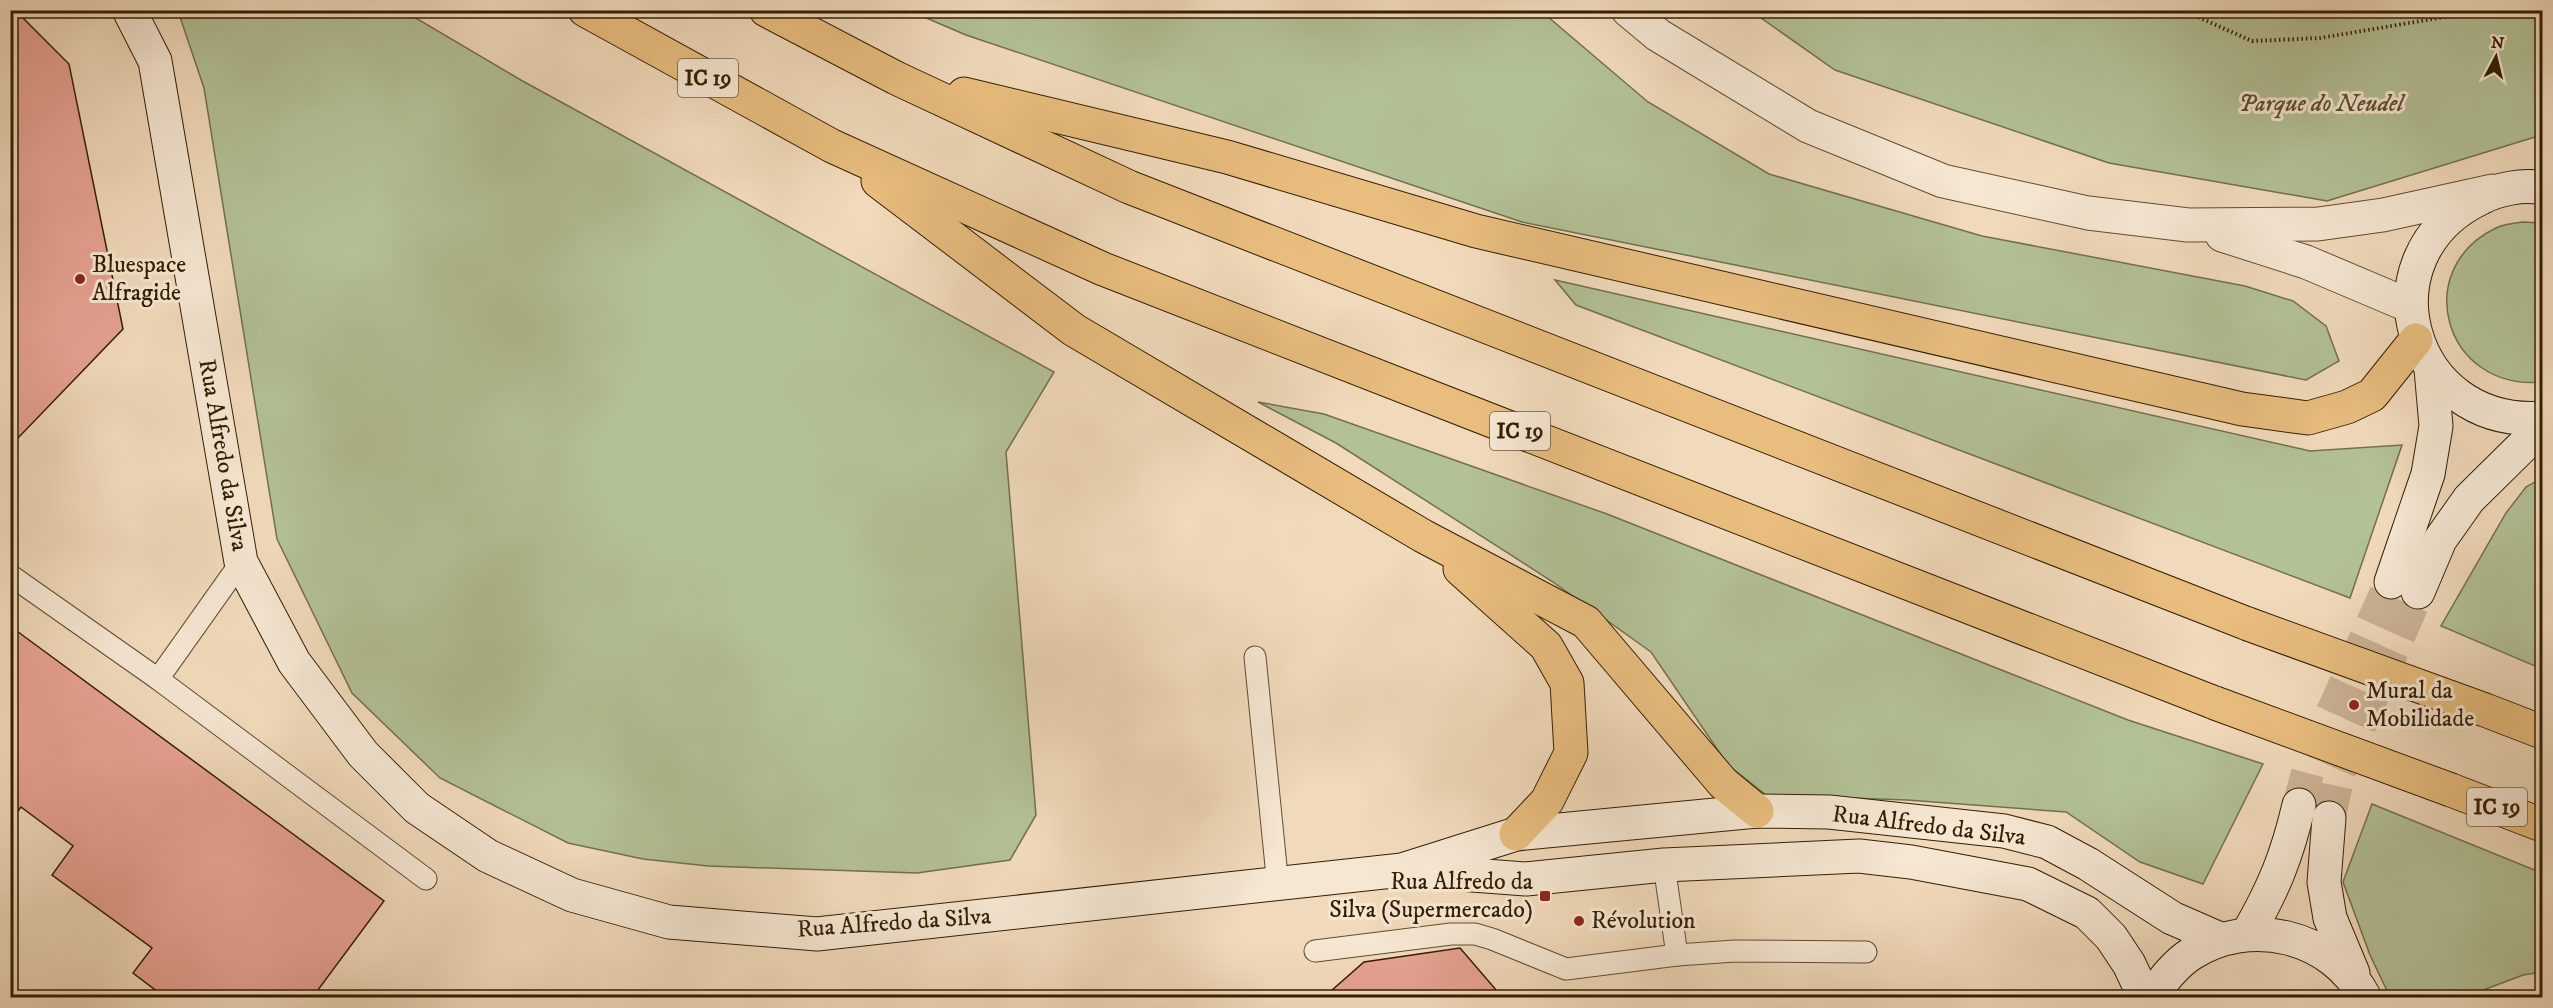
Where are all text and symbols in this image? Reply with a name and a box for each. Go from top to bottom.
north arrow [2466,27,2526,87]
text: N [2490,32,2505,54]
road number: IC 19 [678,59,738,97]
park label: Parque do Neudel [2239,89,2406,119]
place label: Bluespace Alfragide [92,250,186,308]
marker: Bluespace Alfragide [73,272,87,286]
street label: Rua Alfredo da Silva [191,357,255,554]
road number: IC 19 [1490,412,1550,450]
place label: Mural da Mobilidade [2366,676,2474,734]
marker: Mural da Mobilidade [2347,698,2361,712]
road number: IC 19 [2467,788,2527,826]
street label: Rua Alfredo da Silva [1831,799,2028,853]
place label: Rua Alfredo da Silva (Supermercado) [1329,867,1534,925]
marker: Rua Alfredo da Silva (Supermercado) [1538,889,1552,903]
street label: Rua Alfredo da Silva [796,901,993,945]
place label: Révolution [1591,906,1696,936]
marker: Révolution [1572,914,1586,928]

